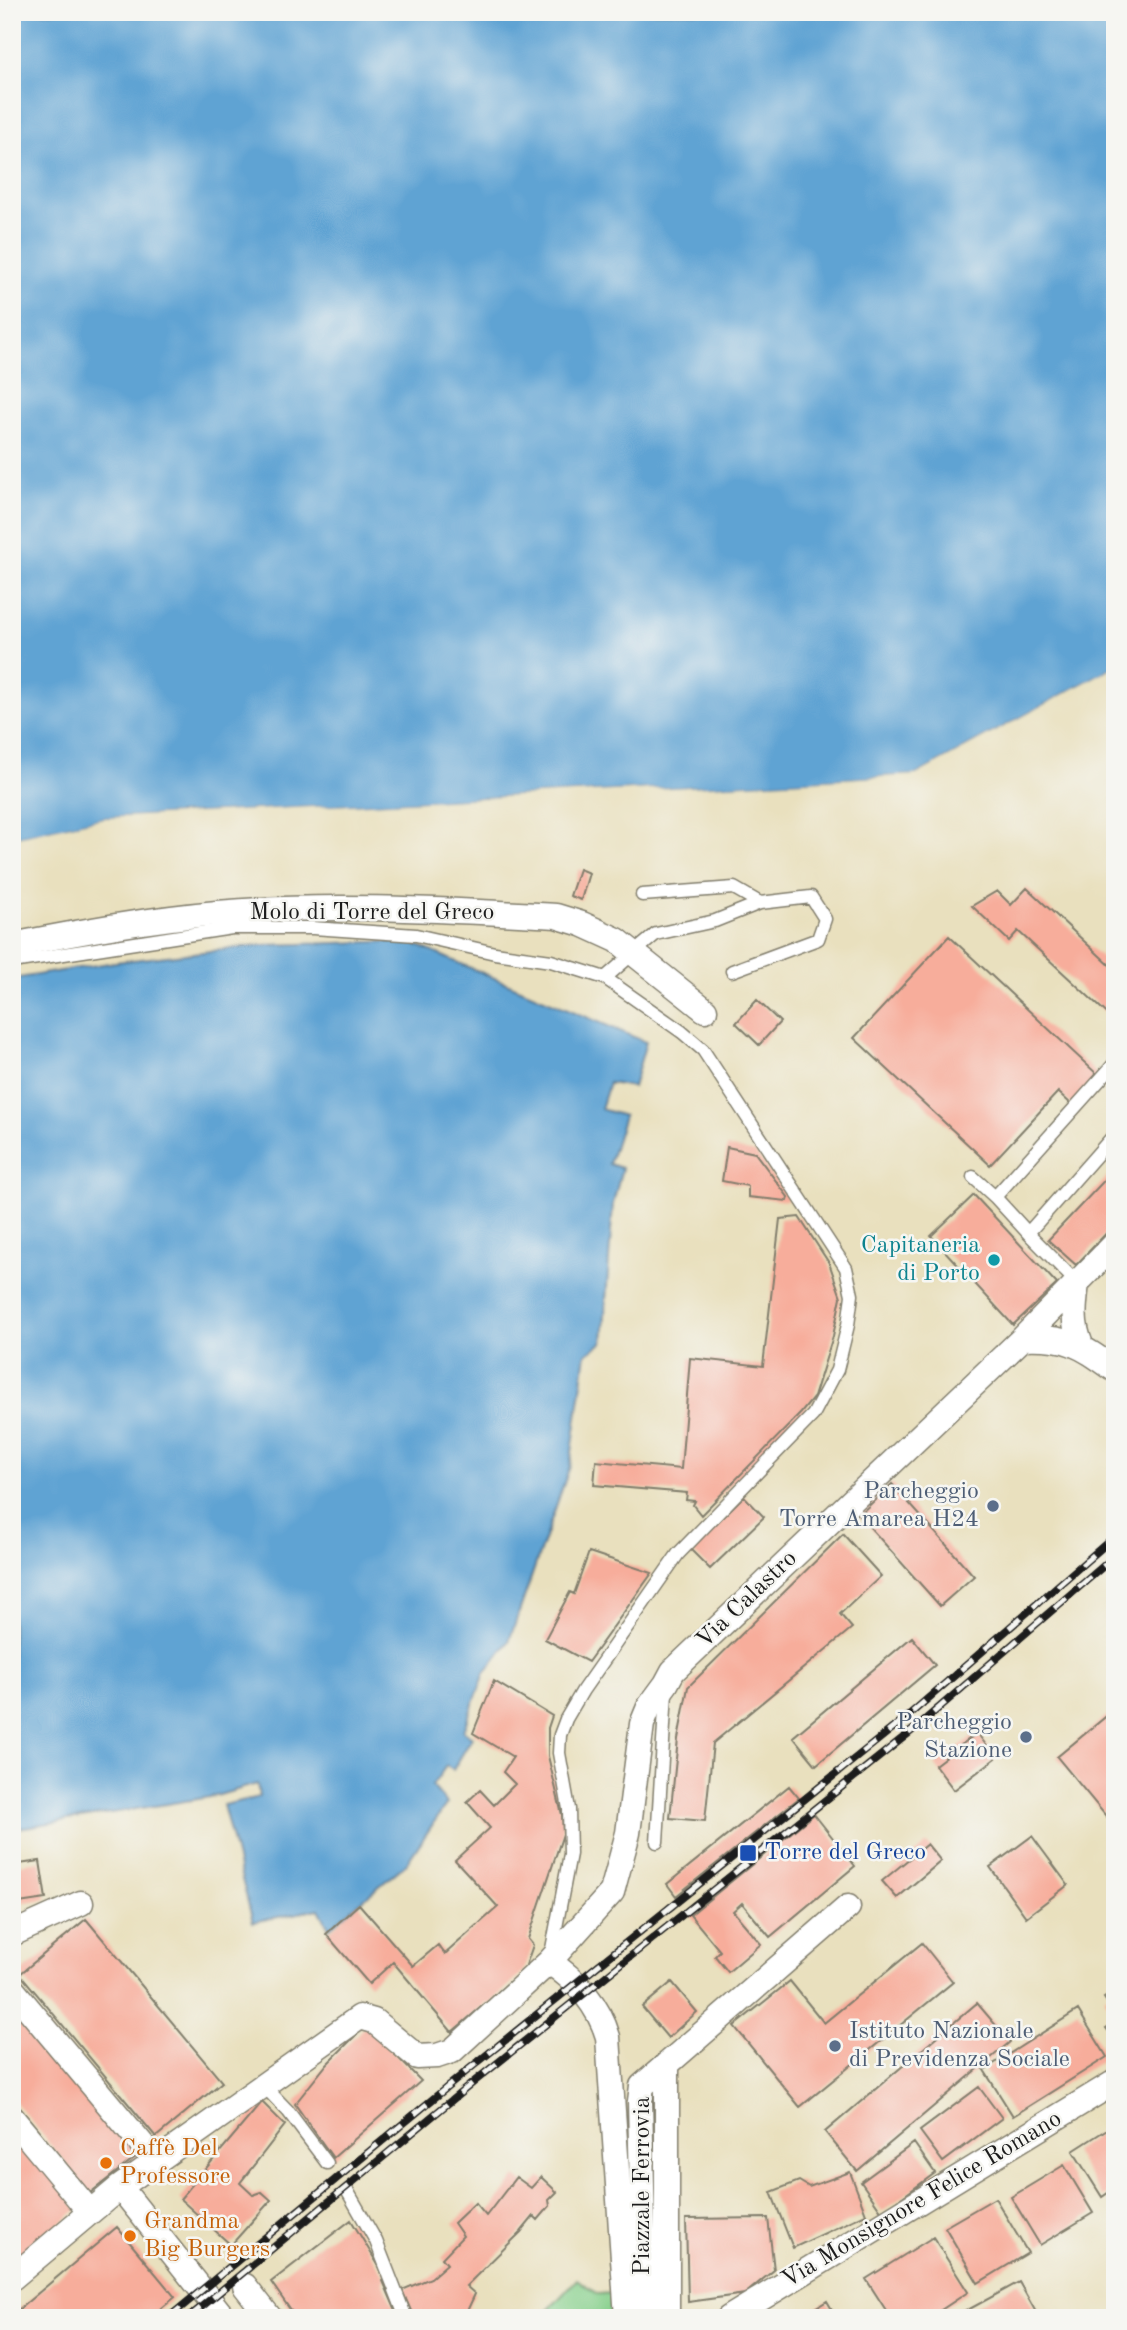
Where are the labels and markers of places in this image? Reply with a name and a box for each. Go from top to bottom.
place label: Capitaneria di Porto [861,1234,980,1286]
marker: Capitaneria di Porto [986,1252,1002,1268]
place label: Parcheggio Torre Amarea H24 [779,1480,979,1532]
marker: Parcheggio Torre Amarea H24 [985,1498,1001,1514]
place label: Parcheggio Stazione [896,1711,1012,1763]
marker: Parcheggio Stazione [1018,1729,1034,1745]
place label: Torre del Greco [764,1841,926,1865]
marker: Torre del Greco [738,1843,758,1863]
place label: Istituto Nazionale di Previdenza Sociale [849,2020,1070,2072]
marker: Istituto Nazionale di Previdenza Sociale [827,2038,843,2054]
place label: Caffè Del Professore [120,2137,231,2189]
marker: Caffè Del Professore [98,2155,114,2171]
place label: Grandma Big Burgers [144,2210,270,2262]
marker: Grandma Big Burgers [122,2228,138,2244]

